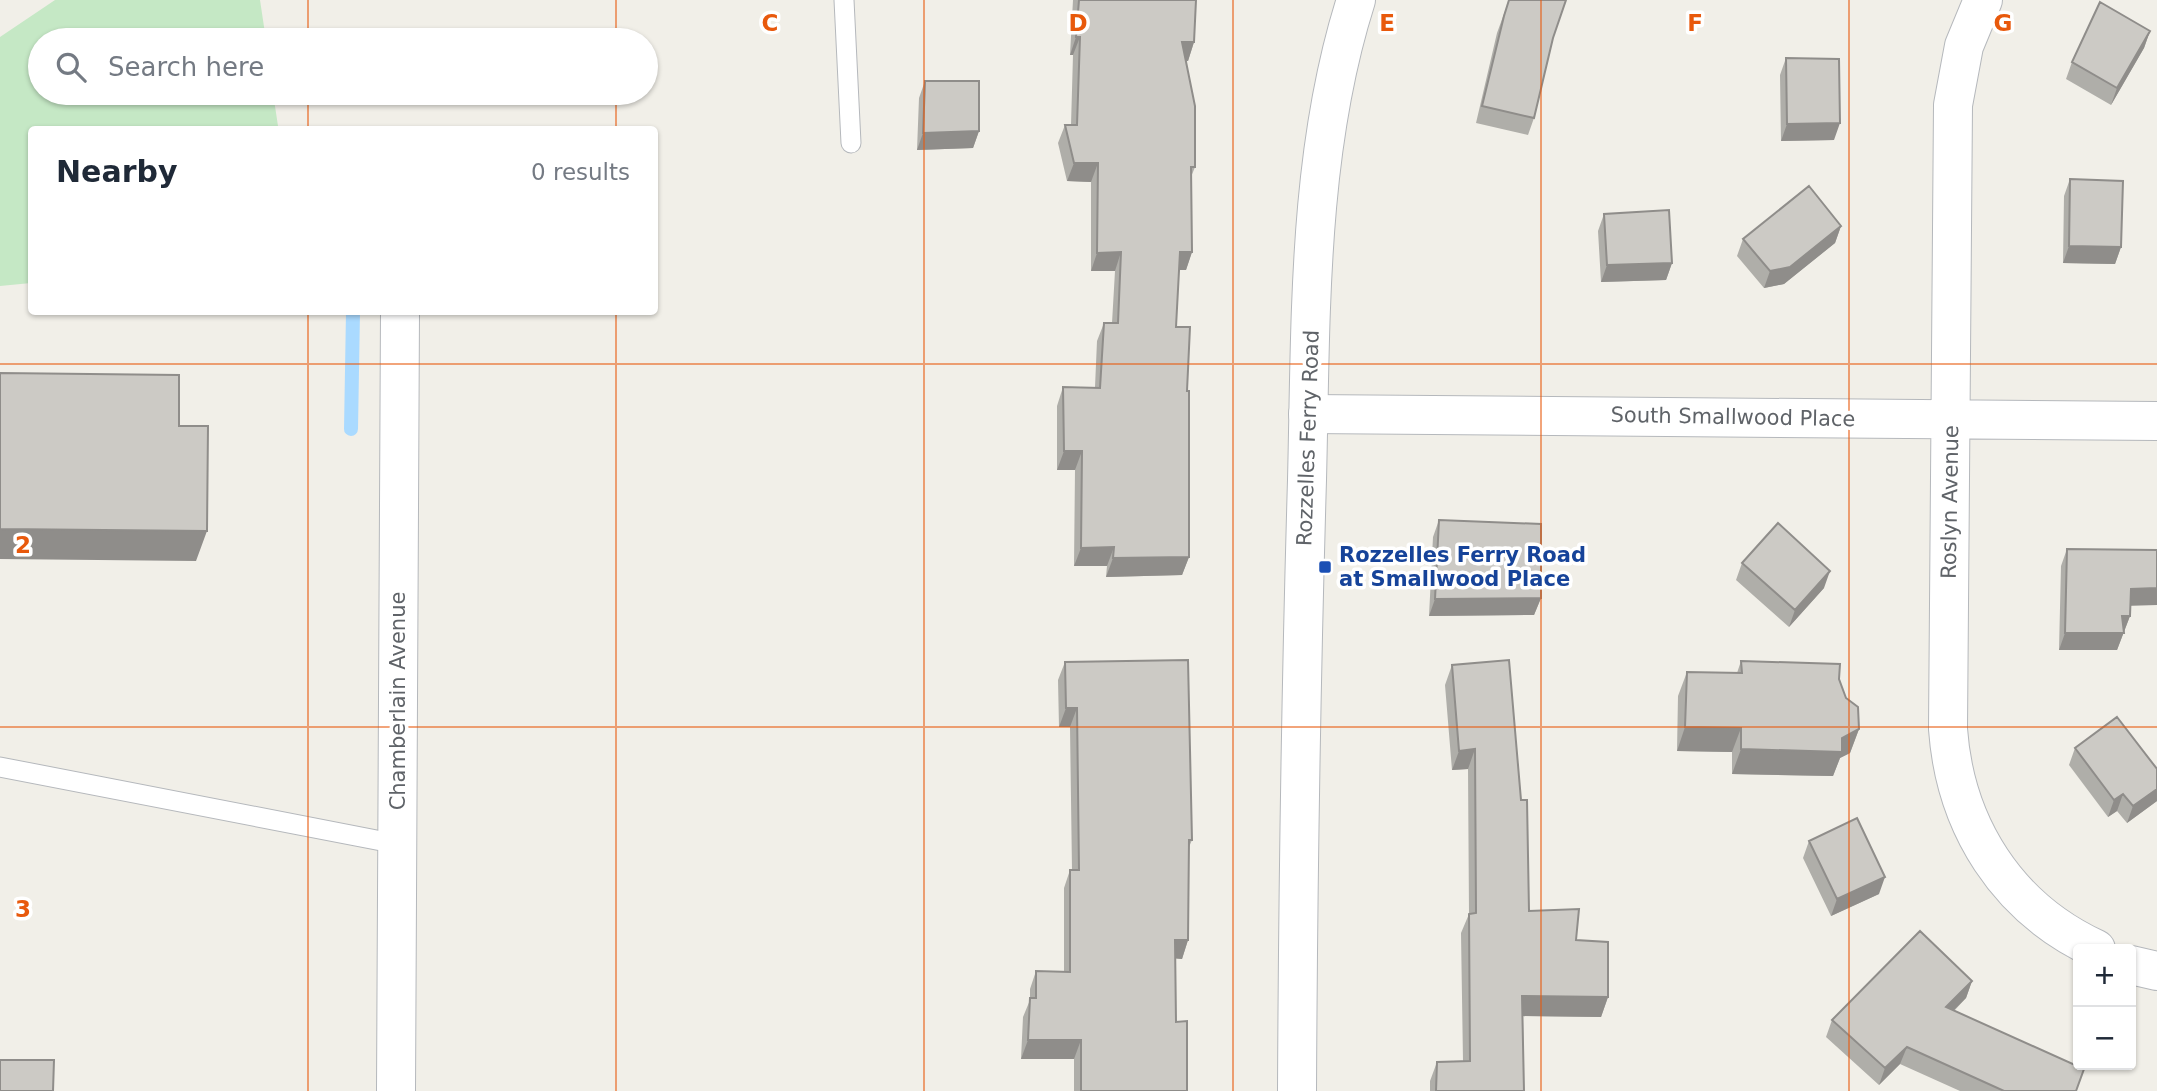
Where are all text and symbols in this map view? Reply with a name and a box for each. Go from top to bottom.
text: C [762,10,778,36]
text: D [1068,10,1088,36]
text: E [1379,10,1395,36]
text: F [1687,10,1703,36]
text: G [1994,10,2012,36]
search box [28,28,658,105]
icon: search [52,48,90,86]
text: Search here [108,52,264,82]
text: Nearby [56,154,178,189]
text: 0 results [531,159,630,185]
street label: Rozzelles Ferry Road [1292,330,1324,546]
street label: South Smallwood Place [1610,403,1856,431]
street label: Roslyn Avenue [1937,425,1963,579]
text: 2 [15,532,31,558]
place label: Rozzelles Ferry Road at Smallwood Place [1339,543,1586,591]
marker: Rozzelles Ferry Road at Smallwood Place [1317,559,1333,575]
street label: Chamberlain Avenue [386,592,410,810]
text: 3 [15,896,31,922]
map controls [2073,944,2136,1070]
button: + [2073,944,2136,1007]
button: − [2073,1007,2136,1070]

